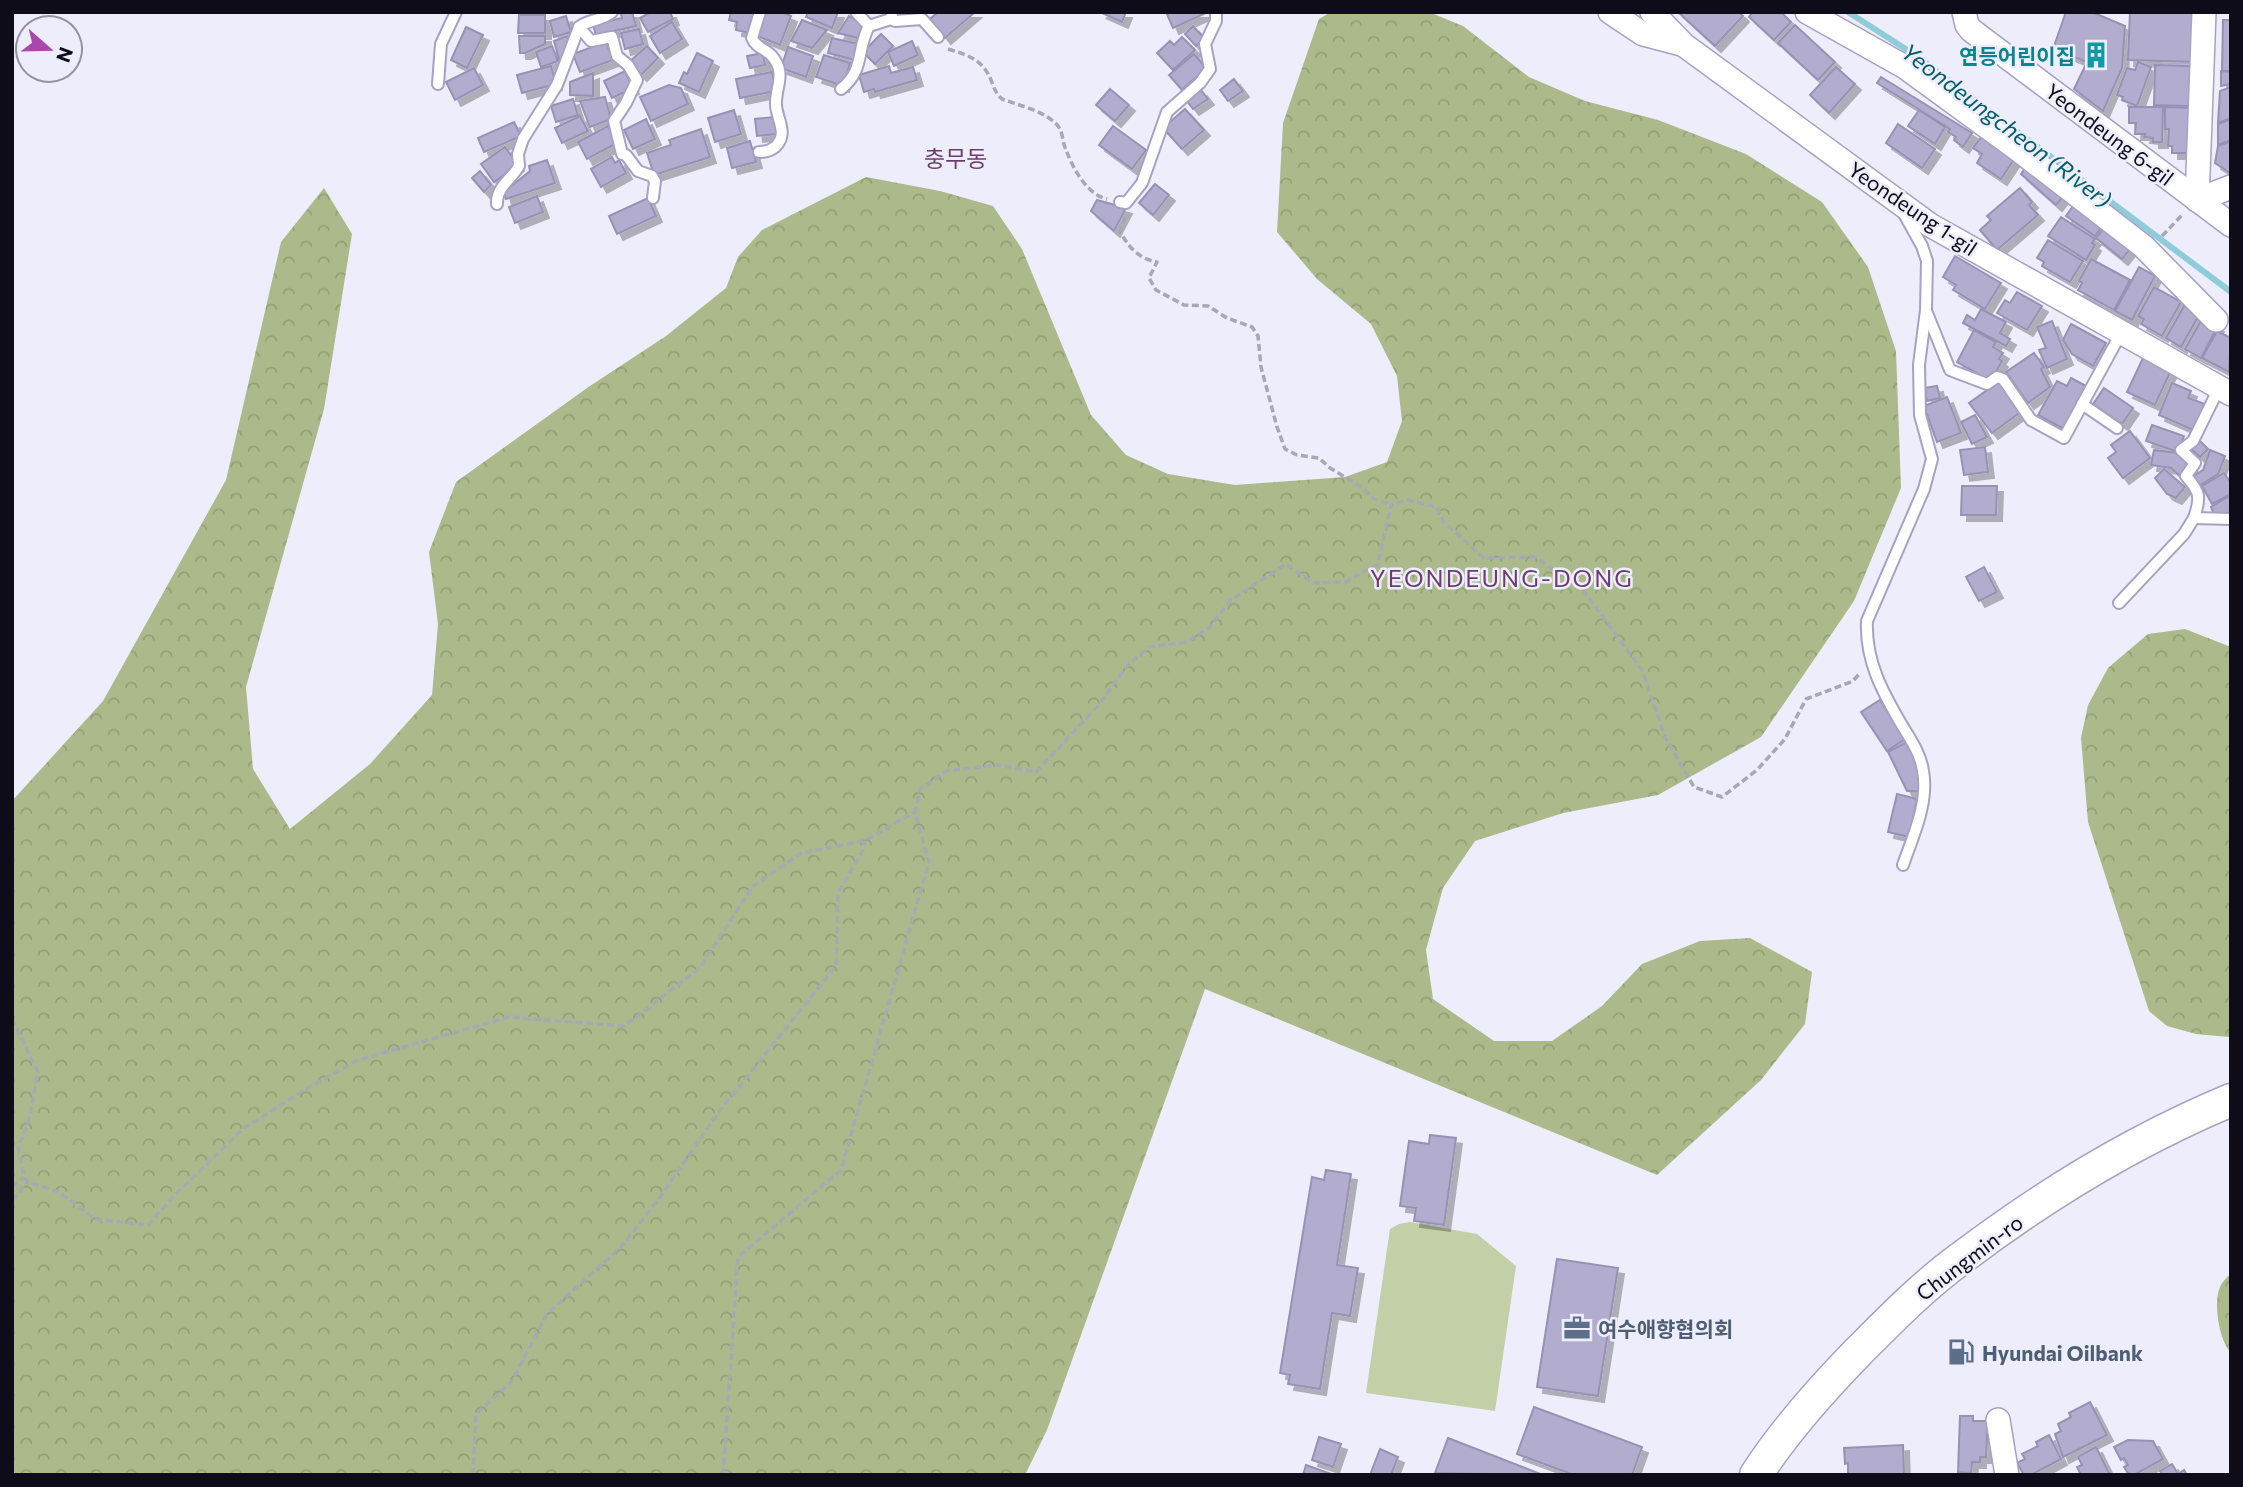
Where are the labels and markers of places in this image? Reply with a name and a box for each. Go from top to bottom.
building icon: 연등어린이집 [2081,40,2111,70]
place label: 연등어린이집 [1959,43,2075,68]
office icon: 여수애향협의회 [1562,1313,1592,1343]
place label: 여수애향협의회 [1598,1316,1733,1341]
fuel station icon: Hyundai Oilbank [1946,1337,1976,1367]
place label: Hyundai Oilbank [1982,1340,2143,1365]

